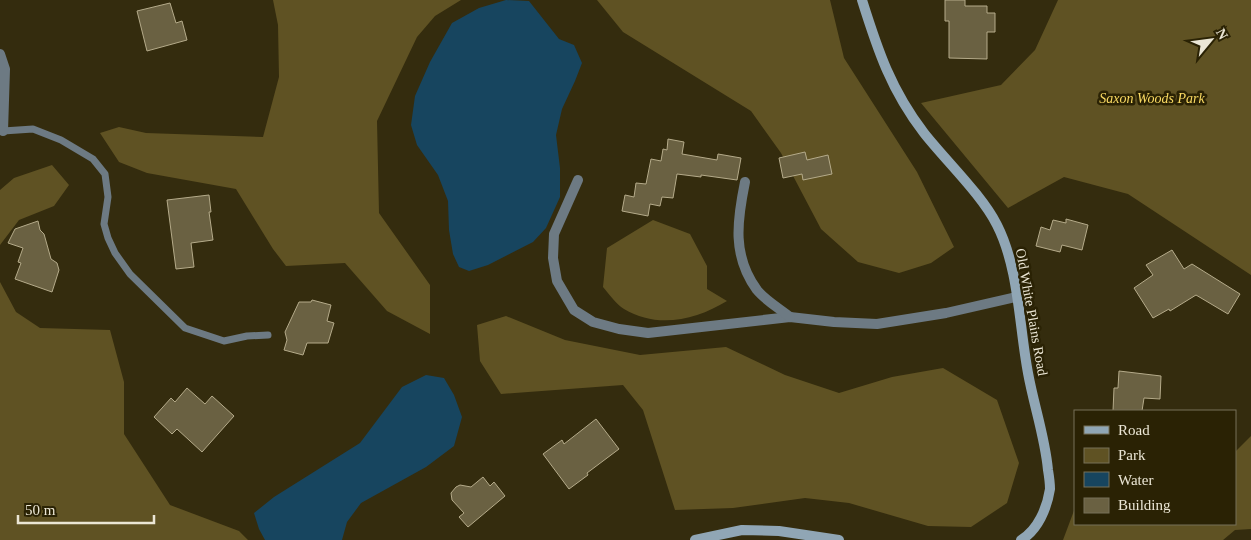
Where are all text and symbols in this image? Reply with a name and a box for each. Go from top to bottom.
north arrow [1186,15,1236,65]
text: N [1213,26,1231,42]
park label: Saxon Woods Park [1099,91,1205,106]
street label: Old White Plains Road [1013,247,1050,377]
legend [1074,410,1236,525]
text: Road [1118,422,1150,438]
text: Park [1118,447,1146,463]
text: Water [1118,472,1153,488]
scale bar [18,492,154,524]
text: Building [1118,497,1171,513]
text: 50 m [25,502,56,518]

